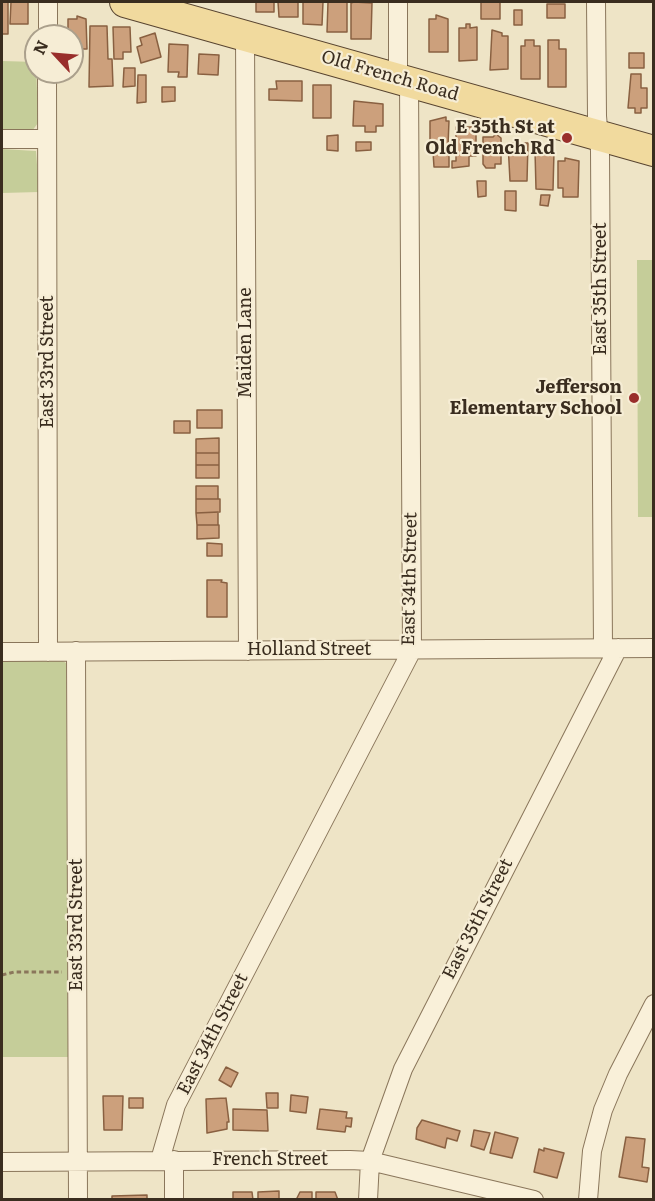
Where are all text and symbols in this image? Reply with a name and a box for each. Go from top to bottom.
north arrow [24,24,84,84]
text: N [26,36,53,58]
street label: Old French Road [319,46,461,106]
place label: E 35th St at Old French Rd [425,117,555,160]
marker: E 35th St at Old French Rd [560,131,574,145]
street label: East 35th Street [590,223,612,355]
street label: Maiden Lane [235,287,257,399]
street label: East 33rd Street [37,295,59,429]
place label: Jefferson Elementary School [450,377,622,420]
marker: Jefferson Elementary School [627,391,641,405]
street label: East 34th Street [398,512,422,646]
street label: Holland Street [247,639,371,661]
street label: East 35th Street [438,855,518,983]
street label: East 33rd Street [66,858,88,992]
street label: East 34th Street [173,970,253,1098]
street label: French Street [212,1149,328,1171]

